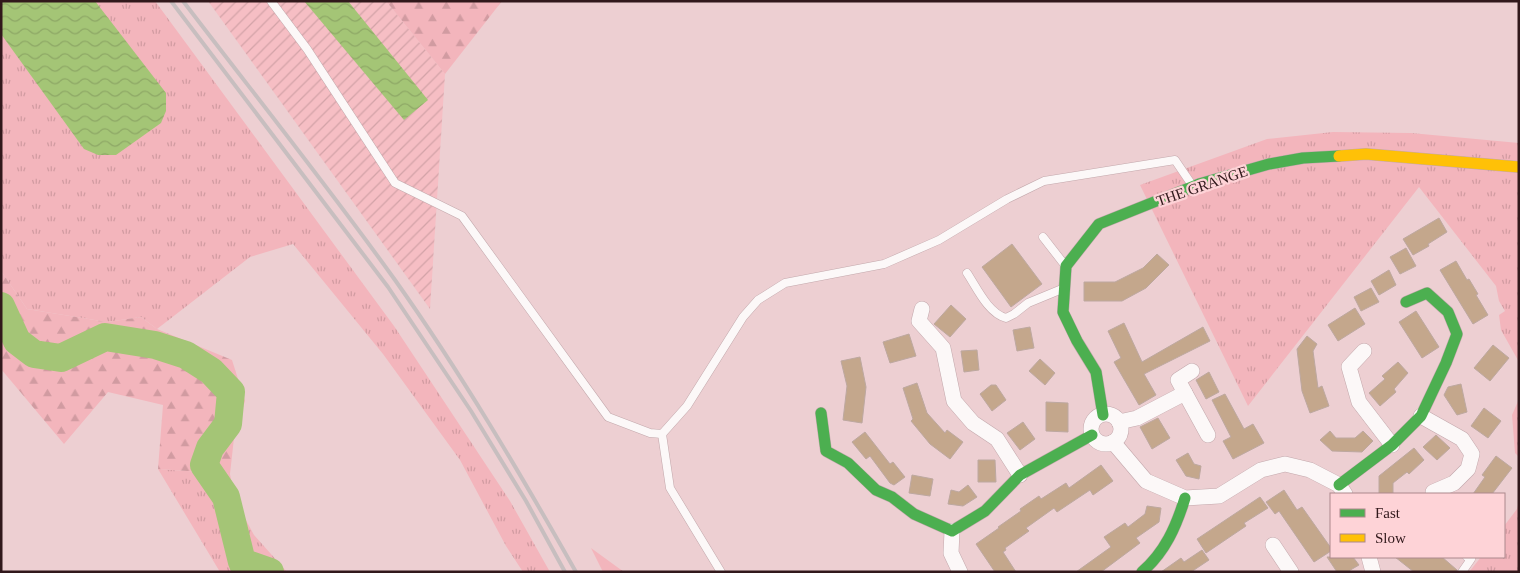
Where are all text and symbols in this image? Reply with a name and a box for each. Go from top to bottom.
street label: THE GRANGE [1154,163,1250,209]
legend [1330,493,1505,558]
text: Fast [1375,505,1401,521]
text: Slow [1375,530,1406,546]

